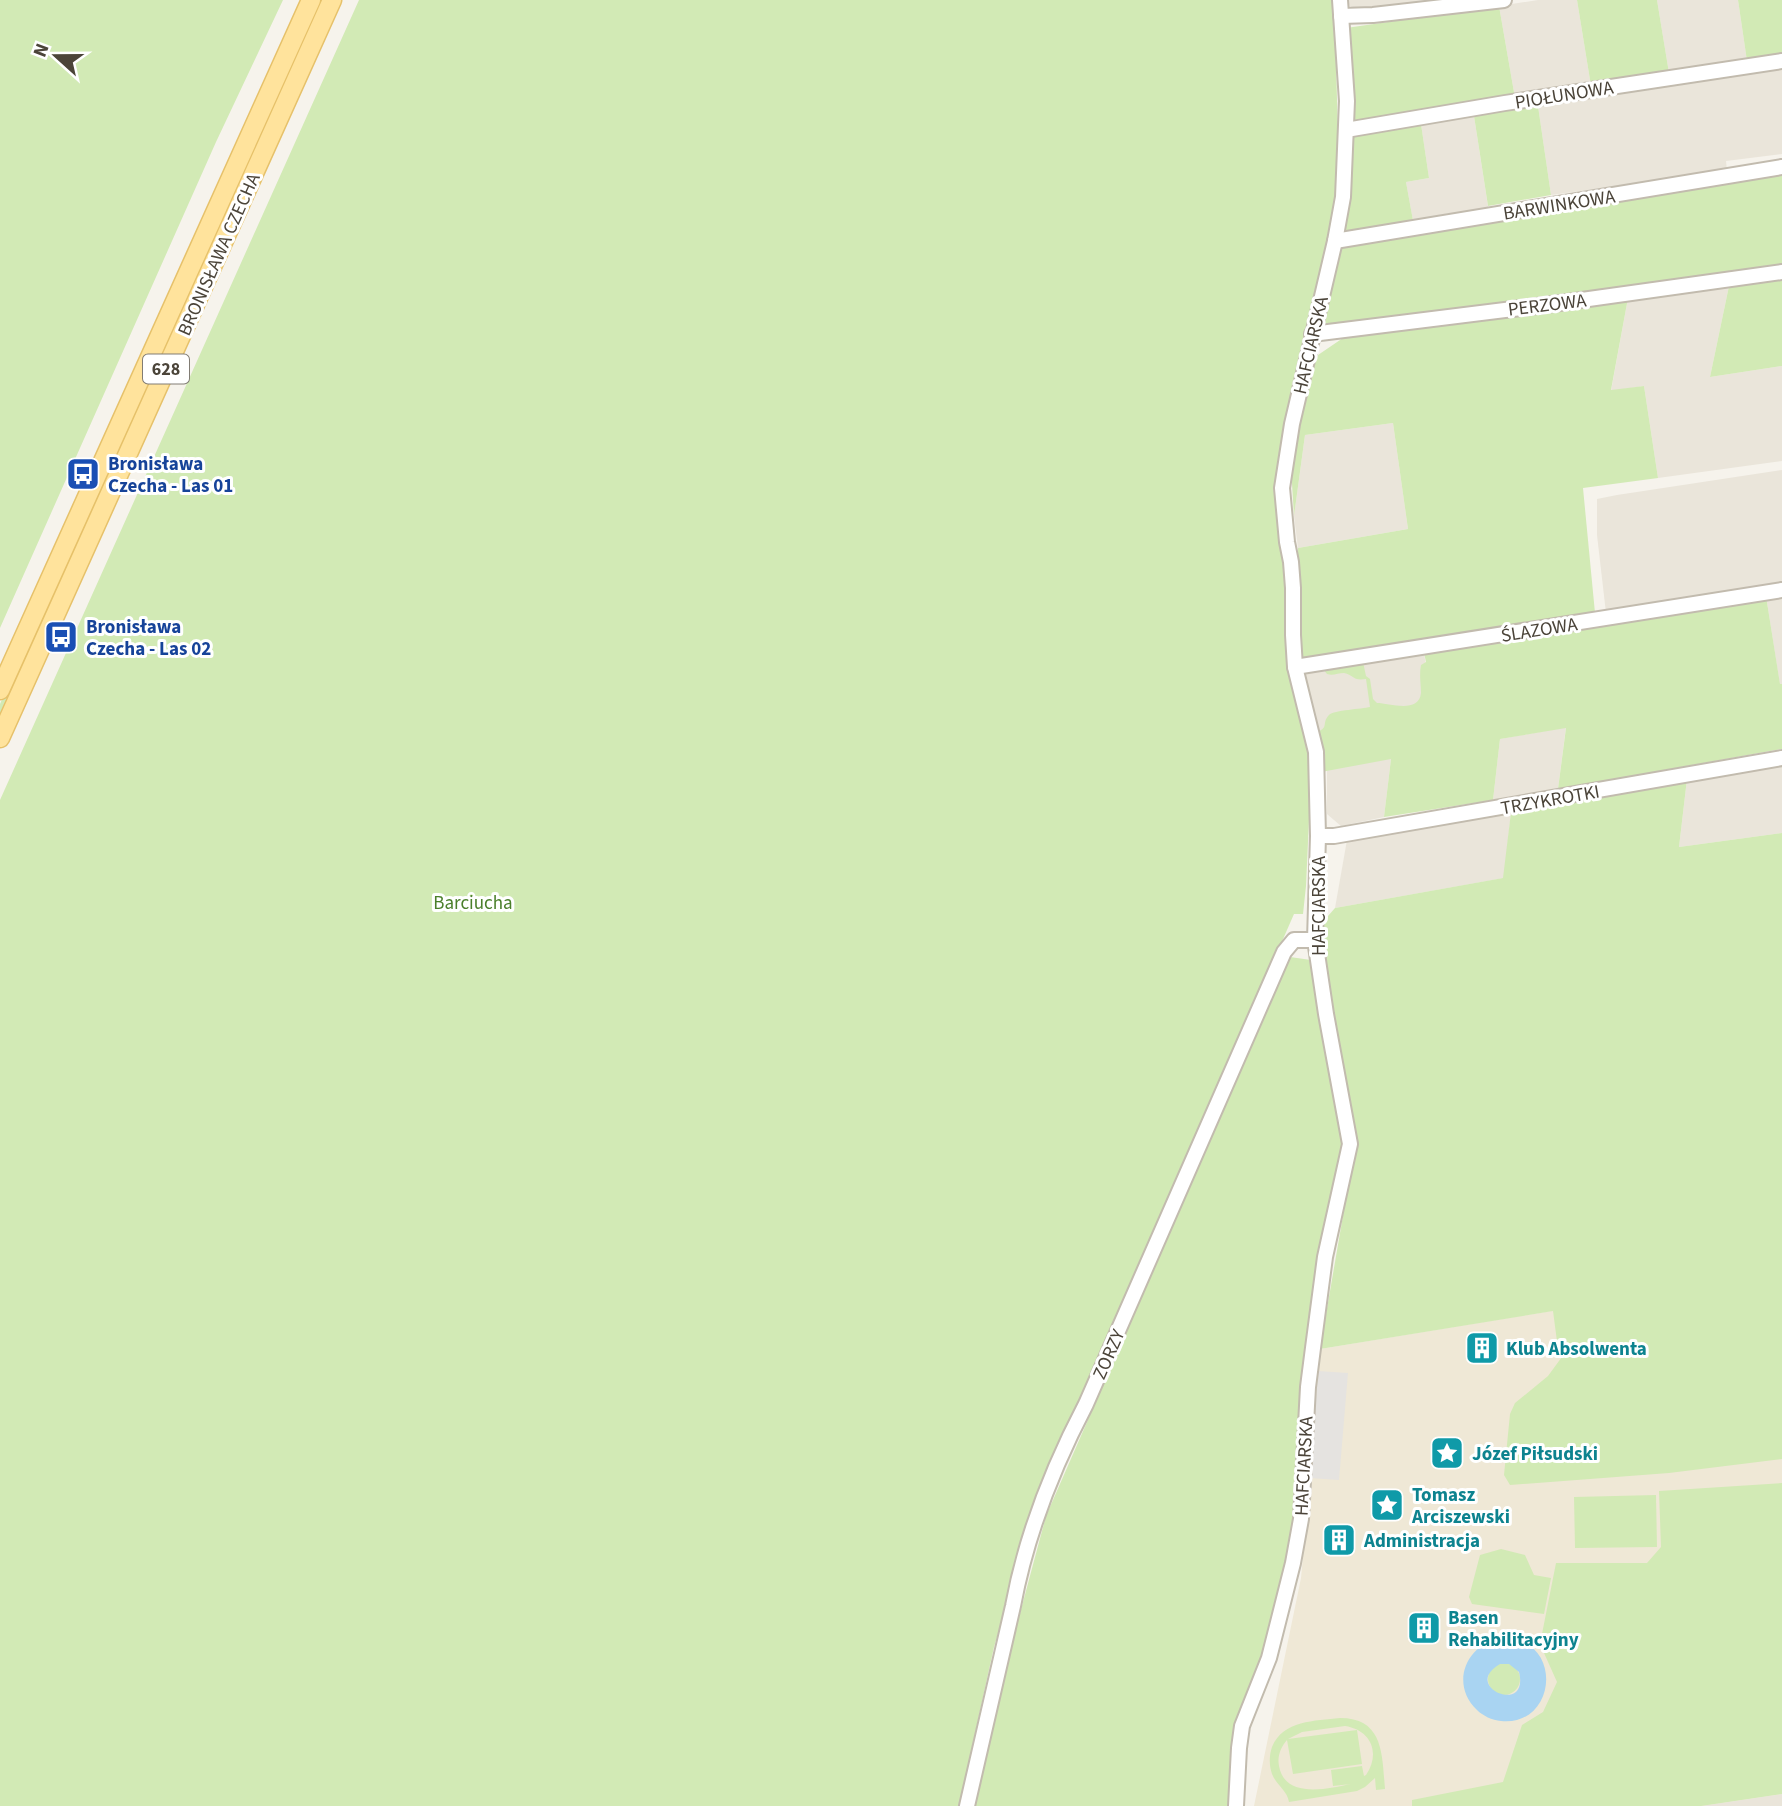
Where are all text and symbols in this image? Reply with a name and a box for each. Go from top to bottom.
north arrow [21,21,91,91]
text: N [27,40,56,61]
street label: PIOŁUNOWA [1513,74,1616,117]
street label: BRONISŁAWA CZECHA [171,168,268,340]
street label: BARWINKOWA [1501,183,1618,228]
street label: PERZOWA [1506,287,1589,324]
street label: HAFCIARSKA [1287,293,1336,397]
road number: 628 [143,354,189,384]
place label: Bronisława Czecha - Las 01 [108,451,233,500]
bus stop icon: Bronisława Czecha - Las 01 [64,455,102,493]
street label: ŚLAZOWA [1499,611,1580,650]
place label: Bronisława Czecha - Las 02 [86,614,211,663]
bus stop icon: Bronisława Czecha - Las 02 [42,618,80,656]
street label: TRZYKROTKI [1499,778,1602,822]
street label: HAFCIARSKA [1306,855,1333,956]
park label: Barciucha [433,890,513,917]
street label: ZORZY [1086,1324,1133,1384]
building icon: Klub Absolwenta [1463,1329,1501,1367]
place label: Klub Absolwenta [1506,1336,1647,1363]
street label: HAFCIARSKA [1288,1415,1321,1517]
place icon: Józef Piłsudski [1428,1434,1466,1472]
place label: Józef Piłsudski [1472,1441,1598,1468]
place label: Tomasz Arciszewski [1411,1482,1510,1531]
place icon: Tomasz Arciszewski [1368,1486,1406,1524]
building icon: Administracja [1320,1521,1358,1559]
place label: Administracja [1363,1528,1480,1555]
place label: Basen Rehabilitacyjny [1448,1605,1579,1654]
building icon: Basen Rehabilitacyjny [1405,1609,1443,1647]

